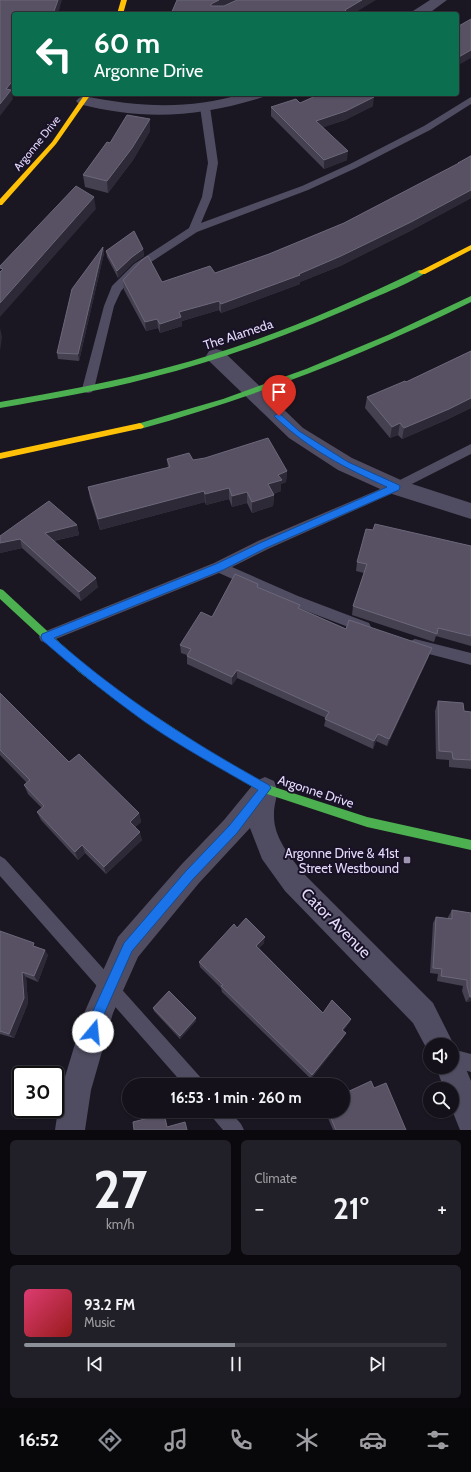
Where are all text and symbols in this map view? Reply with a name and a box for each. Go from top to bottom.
text: 60 m [94,26,160,60]
icon: left [28,28,80,80]
text: Argonne Drive [94,60,203,82]
street label: Argonne Drive [11,112,64,173]
street label: The Alameda [201,315,276,353]
pin [262,375,296,416]
icon: arrive [268,381,290,403]
street label: Argonne Drive [276,771,356,811]
place label: Argonne Drive & 41st Street Westbound [285,845,400,876]
marker: Argonne Drive & 41st Street Westbound [402,855,412,865]
street label: Cator Avenue [297,884,375,962]
position arrow [72,1011,114,1053]
map controls [423,1038,459,1118]
button: sound [423,1038,459,1074]
speed limit sign: 30 [12,1066,64,1118]
button: search [423,1082,459,1118]
text: 16:53 · 1 min · 260 m [170,1089,302,1107]
text: 27 [93,1158,147,1221]
text: Climate [255,1170,297,1186]
text: 21° [333,1190,369,1227]
text: − [255,1195,264,1222]
text: + [437,1195,447,1222]
text: km/h [106,1216,134,1232]
text: 93.2 FM [84,1296,135,1314]
text: Music [84,1314,115,1330]
icon: previous [84,1353,106,1375]
icon: pause [225,1353,247,1375]
icon: next [366,1353,388,1375]
icon: directions [96,1426,124,1454]
icon: music [162,1426,190,1454]
icon: phone [227,1426,255,1454]
icon: climate [293,1426,321,1454]
icon: car [359,1426,387,1454]
icon: filters [424,1426,452,1454]
text: 16:52 [19,1429,59,1451]

